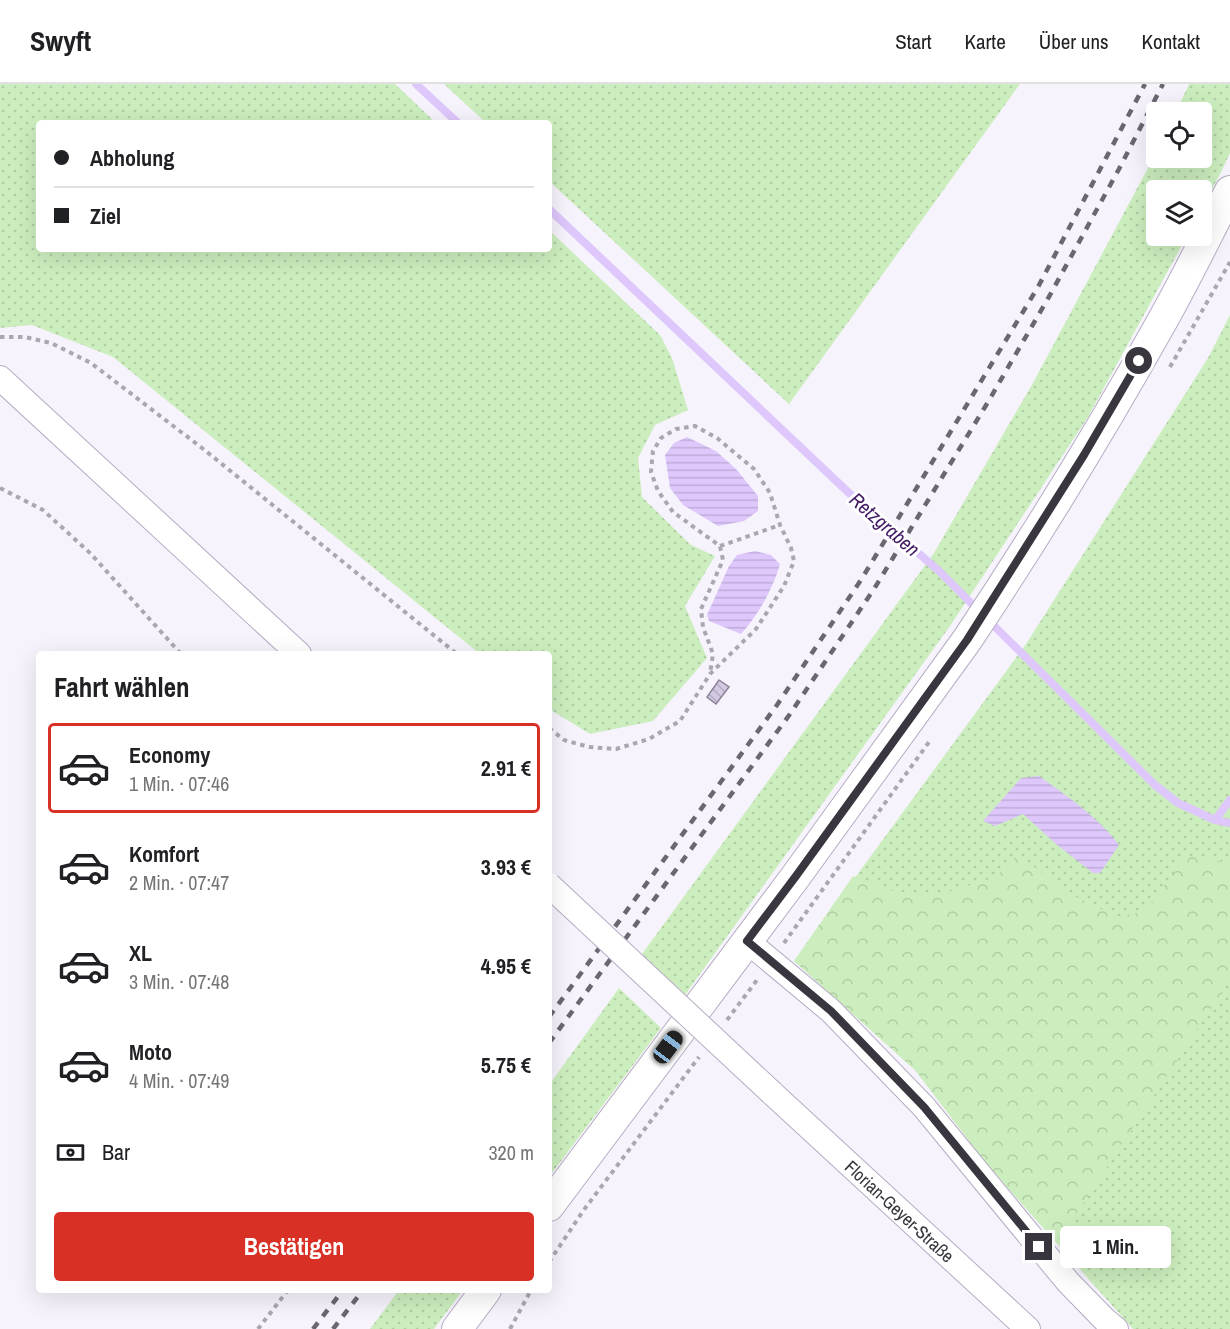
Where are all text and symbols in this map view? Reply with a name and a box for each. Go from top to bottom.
text: Swyft [30,22,91,60]
text: Start [895,27,932,56]
text: Karte [965,27,1006,56]
text: Über uns [1039,27,1109,56]
text: Kontakt [1142,27,1200,56]
map controls [1146,102,1212,246]
button: locate [1146,102,1212,168]
text: Abholung [90,143,174,173]
button: layers [1146,180,1212,246]
text: Ziel [90,201,121,231]
route start [1125,347,1152,374]
water label: Retzgraben [844,486,926,562]
text: Fahrt wählen [54,669,190,705]
text: Economy [129,740,210,770]
icon: car [57,741,111,795]
text: 2.91 € [481,753,531,783]
text: 1 Min. · 07:46 [129,770,229,797]
text: Komfort [129,839,199,869]
icon: car [57,840,111,894]
text: 3.93 € [481,852,531,882]
text: 2 Min. · 07:47 [129,869,229,896]
text: XL [129,938,152,968]
icon: car [57,939,111,993]
text: 4.95 € [481,951,531,981]
text: 3 Min. · 07:48 [129,968,229,995]
car [650,1027,686,1067]
text: Moto [129,1037,172,1067]
icon: car [57,1038,111,1092]
text: 5.75 € [481,1050,531,1080]
text: 4 Min. · 07:49 [129,1067,229,1094]
icon: cash [54,1136,87,1169]
text: Bar [102,1137,130,1167]
text: 320 m [488,1139,534,1166]
street label: Florian-Geyer-Straße [840,1154,960,1268]
button: Bestätigen [54,1212,534,1281]
callout: 1 Min. [1060,1226,1171,1268]
route end [1025,1233,1052,1260]
text: 1 Min. [1092,1233,1139,1260]

